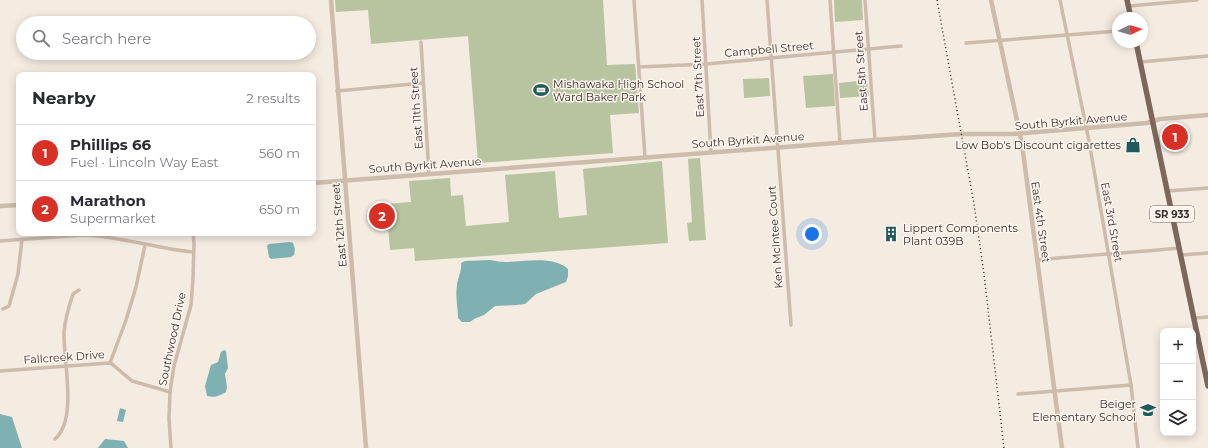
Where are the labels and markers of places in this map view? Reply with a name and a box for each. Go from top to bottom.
place label: Mishawaka High School Ward Baker Park [553,77,684,104]
sports icon: Mishawaka High School Ward Baker Park [532,81,550,99]
pin: 1 [1162,122,1188,152]
shop icon: Low Bob's Discount cigarettes [1124,136,1142,154]
place label: Low Bob's Discount cigarettes [955,138,1122,152]
pin: 2 [369,201,395,231]
place label: Lippert Components Plant 039B [903,221,1018,248]
building icon: Lippert Components Plant 039B [882,225,900,243]
place label: Beiger Elementary School [1032,397,1136,424]
school or university icon: Beiger Elementary School [1139,401,1157,419]

